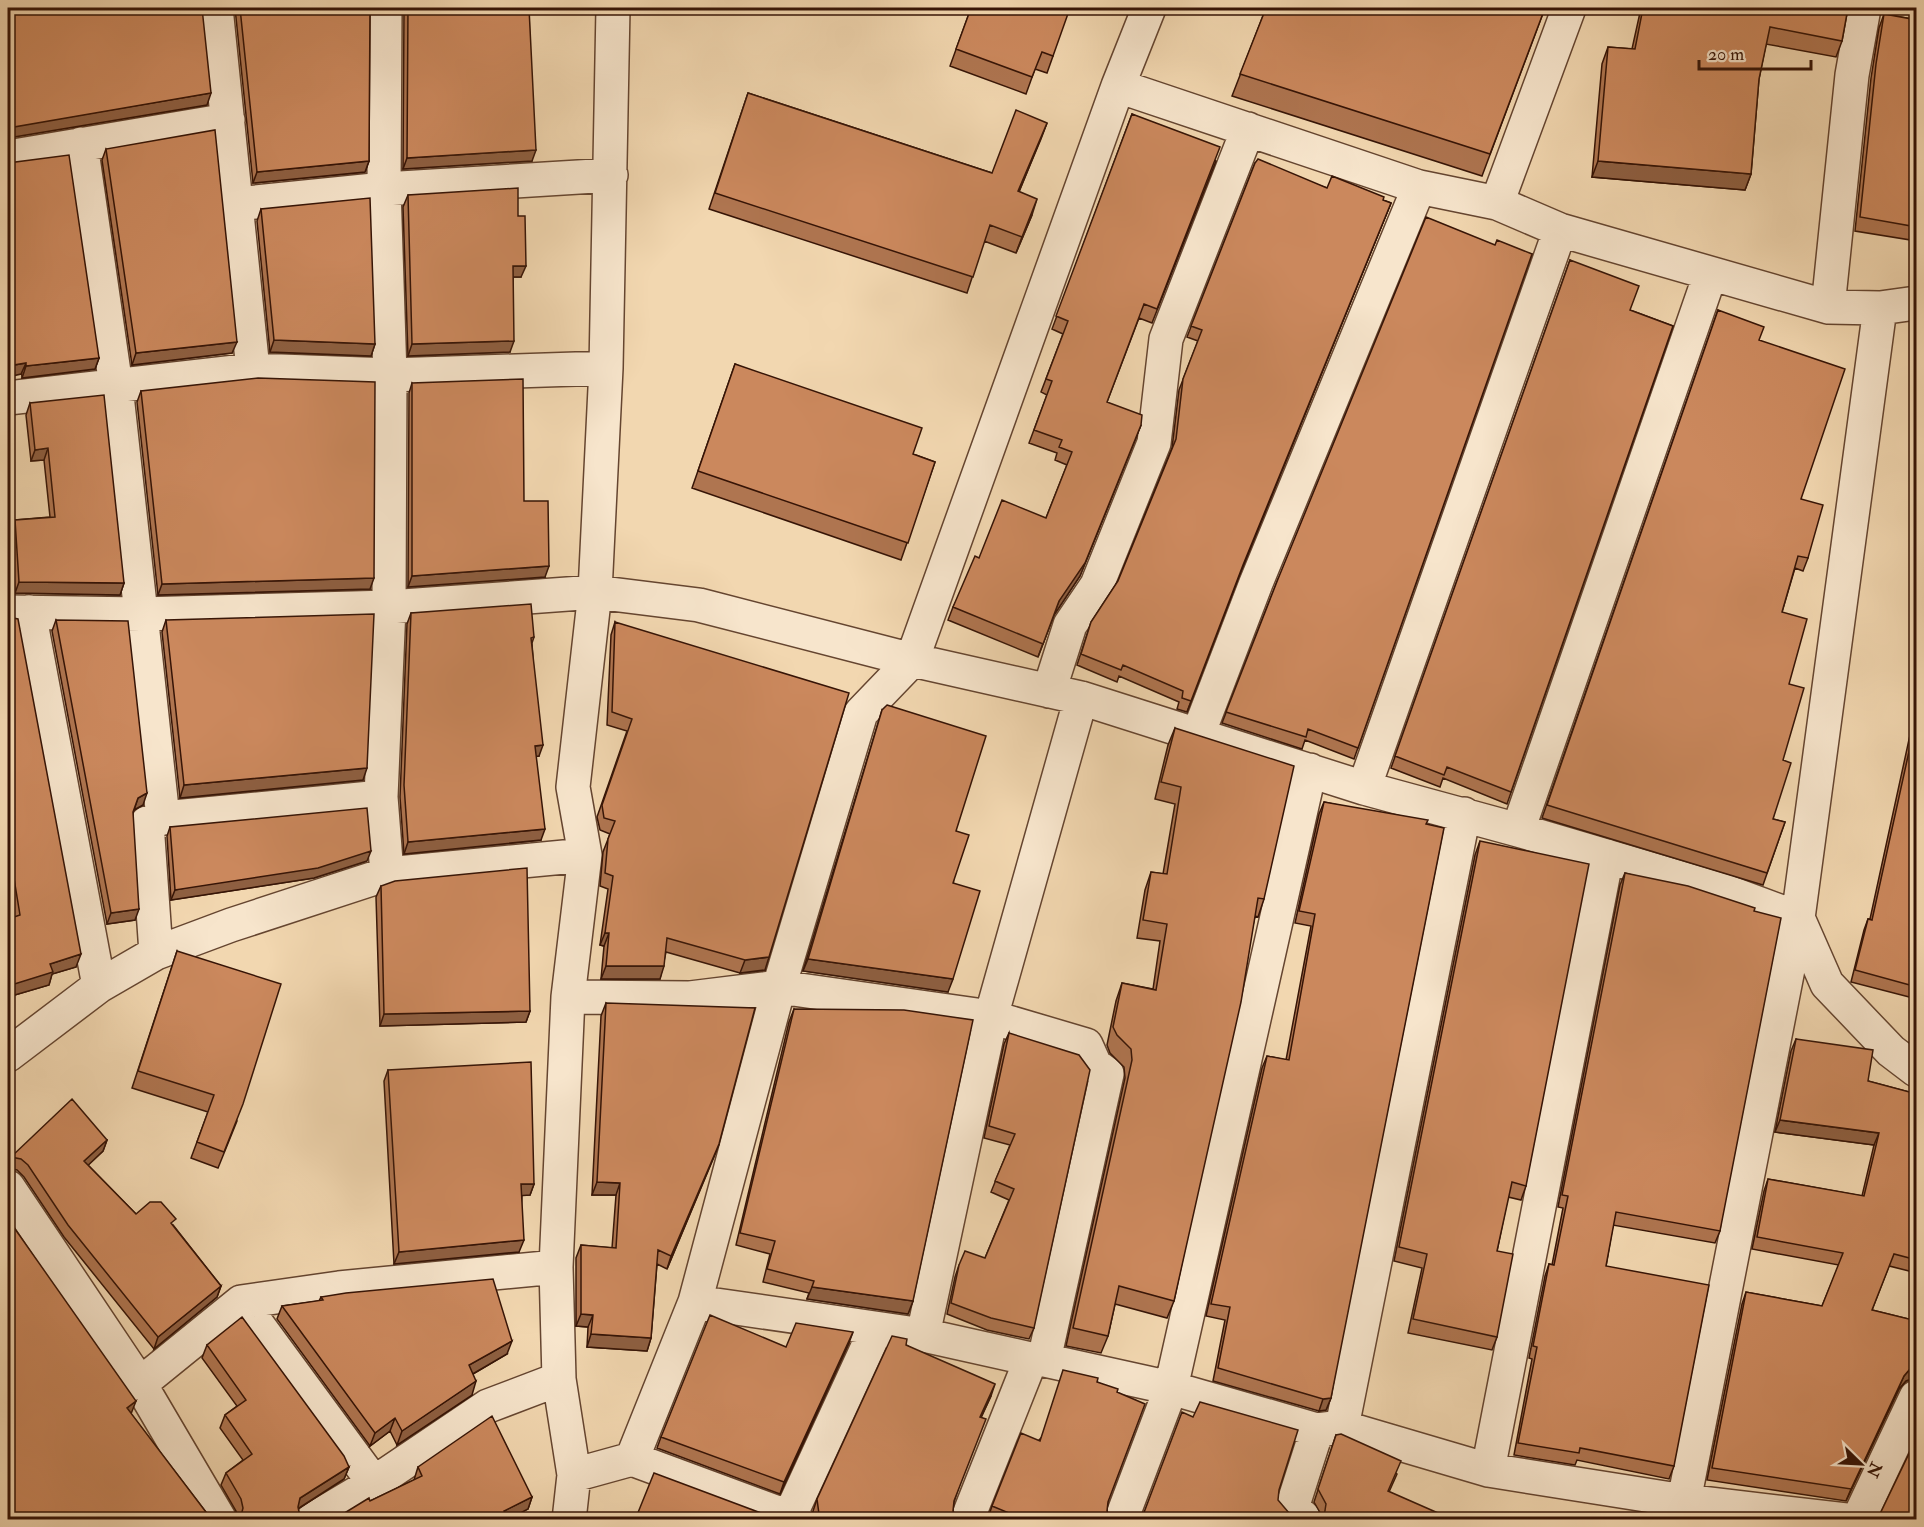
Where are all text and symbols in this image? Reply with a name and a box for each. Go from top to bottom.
scale bar [1699,33,1812,71]
text: 20 m [1708,43,1744,66]
north arrow [1831,1434,1891,1494]
text: N [1861,1458,1886,1481]

